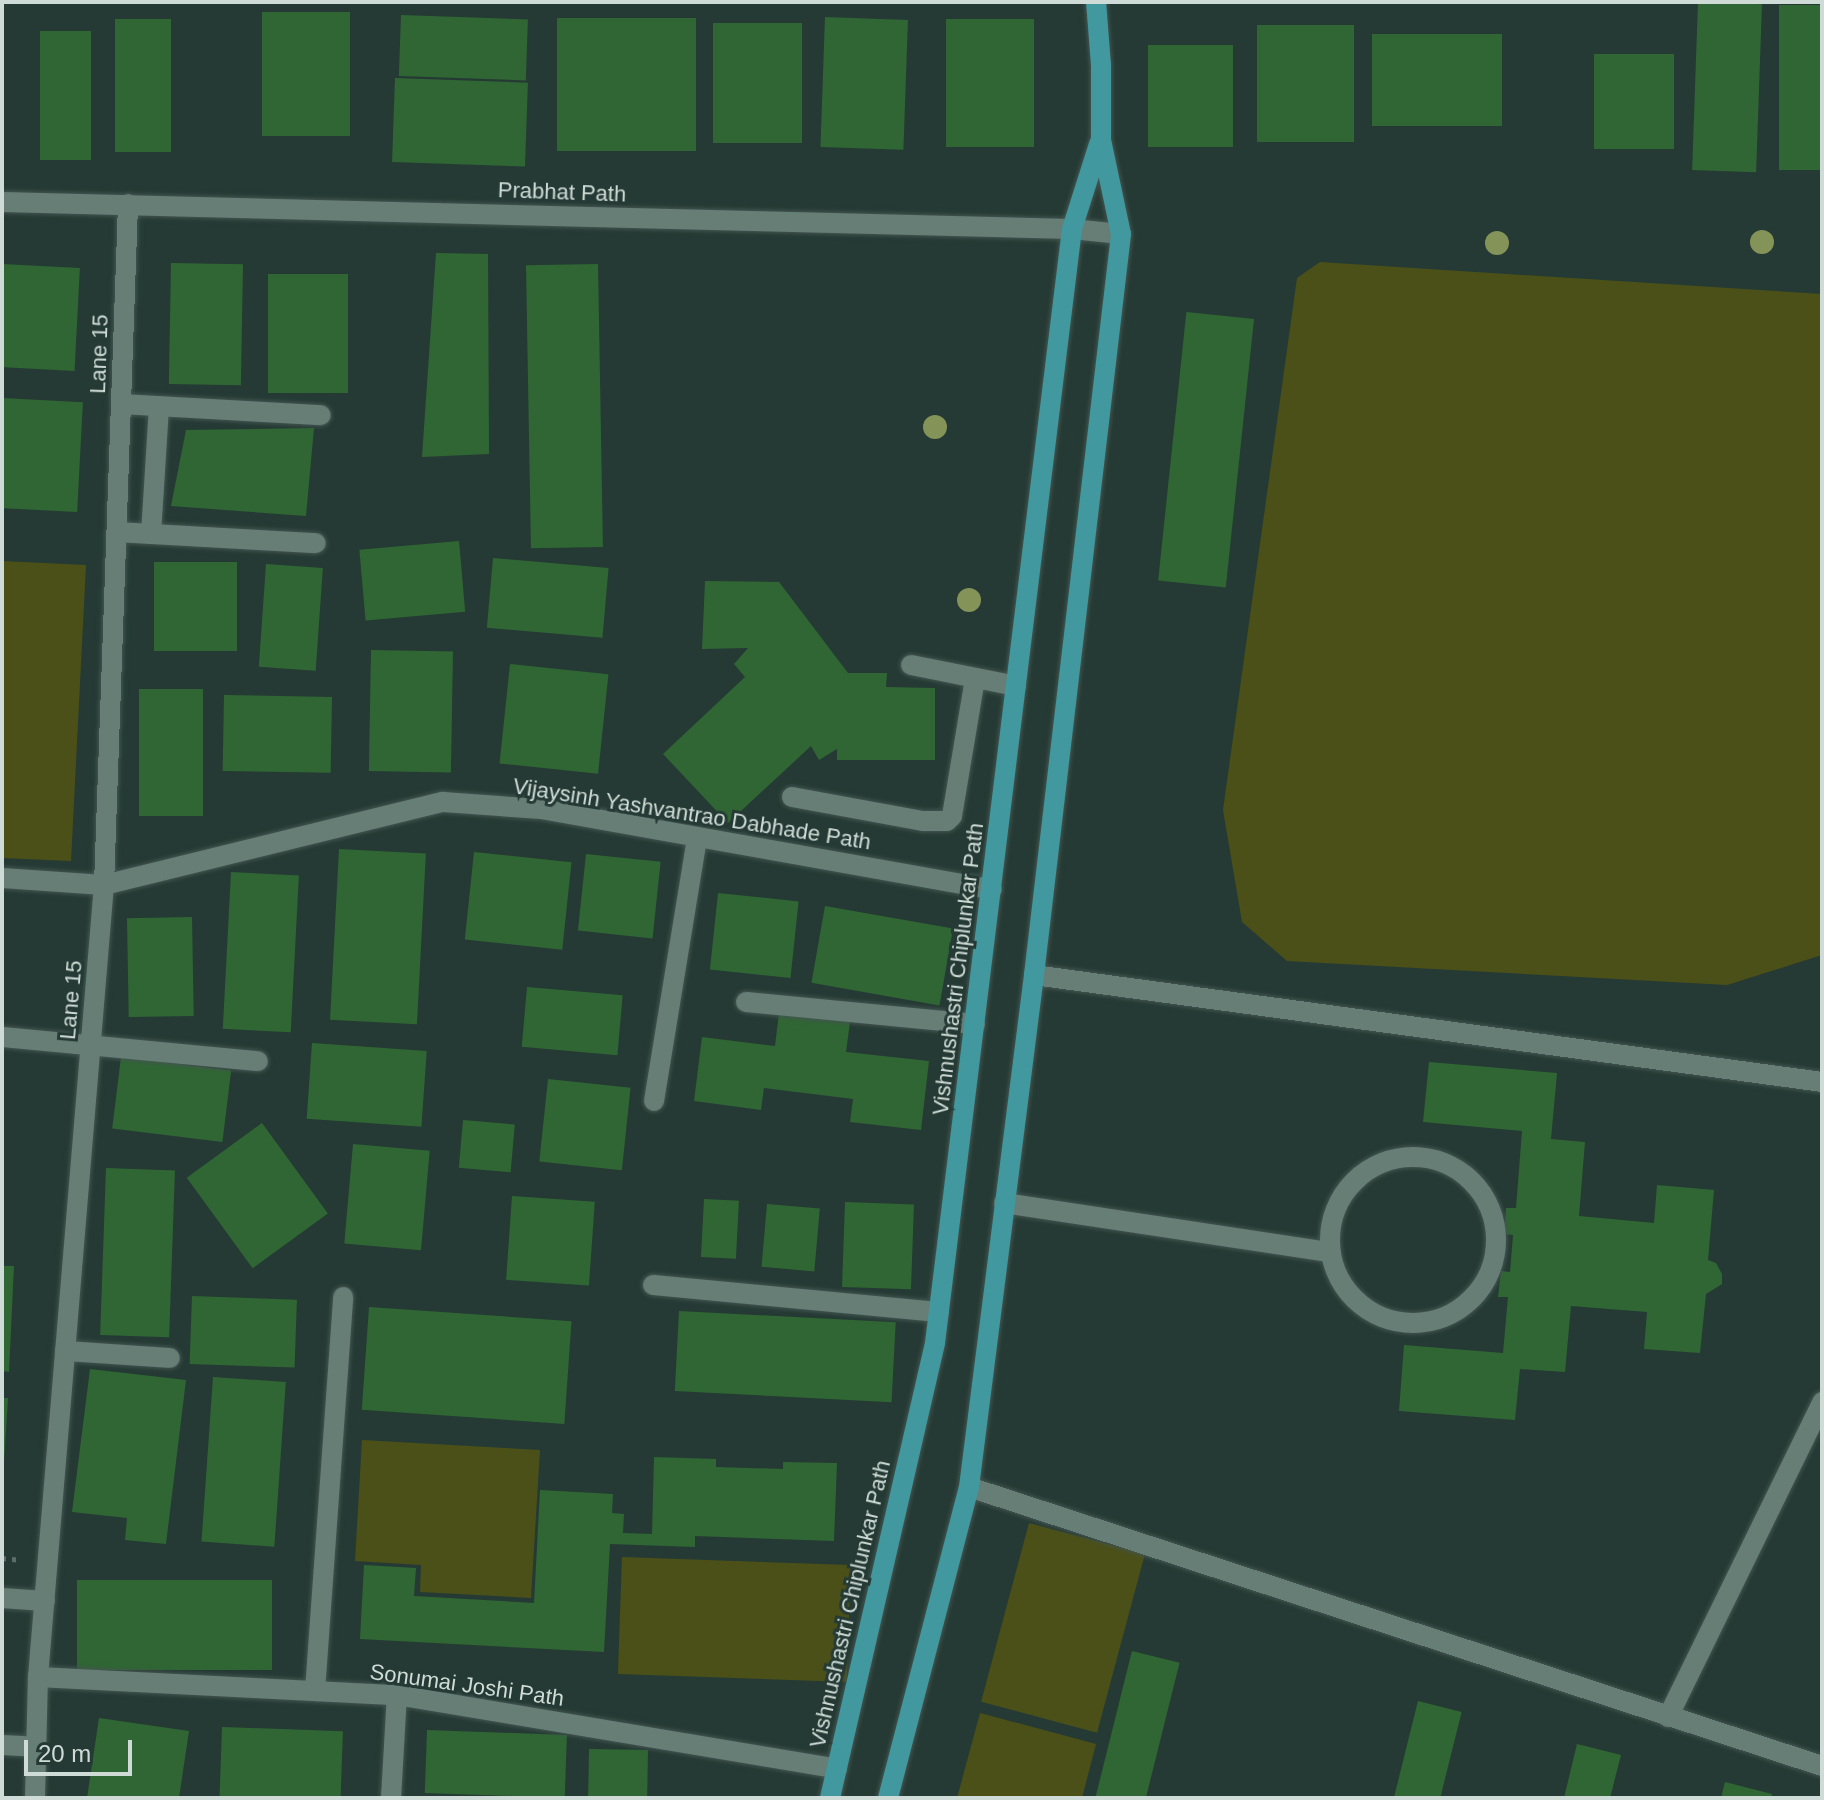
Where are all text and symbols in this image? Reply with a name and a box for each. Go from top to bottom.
street label: Prabhat Path [497,177,627,207]
street label: Lane 15 [84,314,114,394]
street label: Vijaysinh Yashvantrao Dabhade Path [511,773,873,855]
street label: Vishnushastri Chiplunkar Path [927,821,989,1117]
street label: Lane 15 [54,959,88,1041]
street label: Vishnushastri Chiplunkar Path [804,1458,896,1750]
street label: Sonumai Joshi Path [368,1658,566,1712]
scale bar [28,1724,136,1774]
text: 20 m [38,1740,91,1767]

